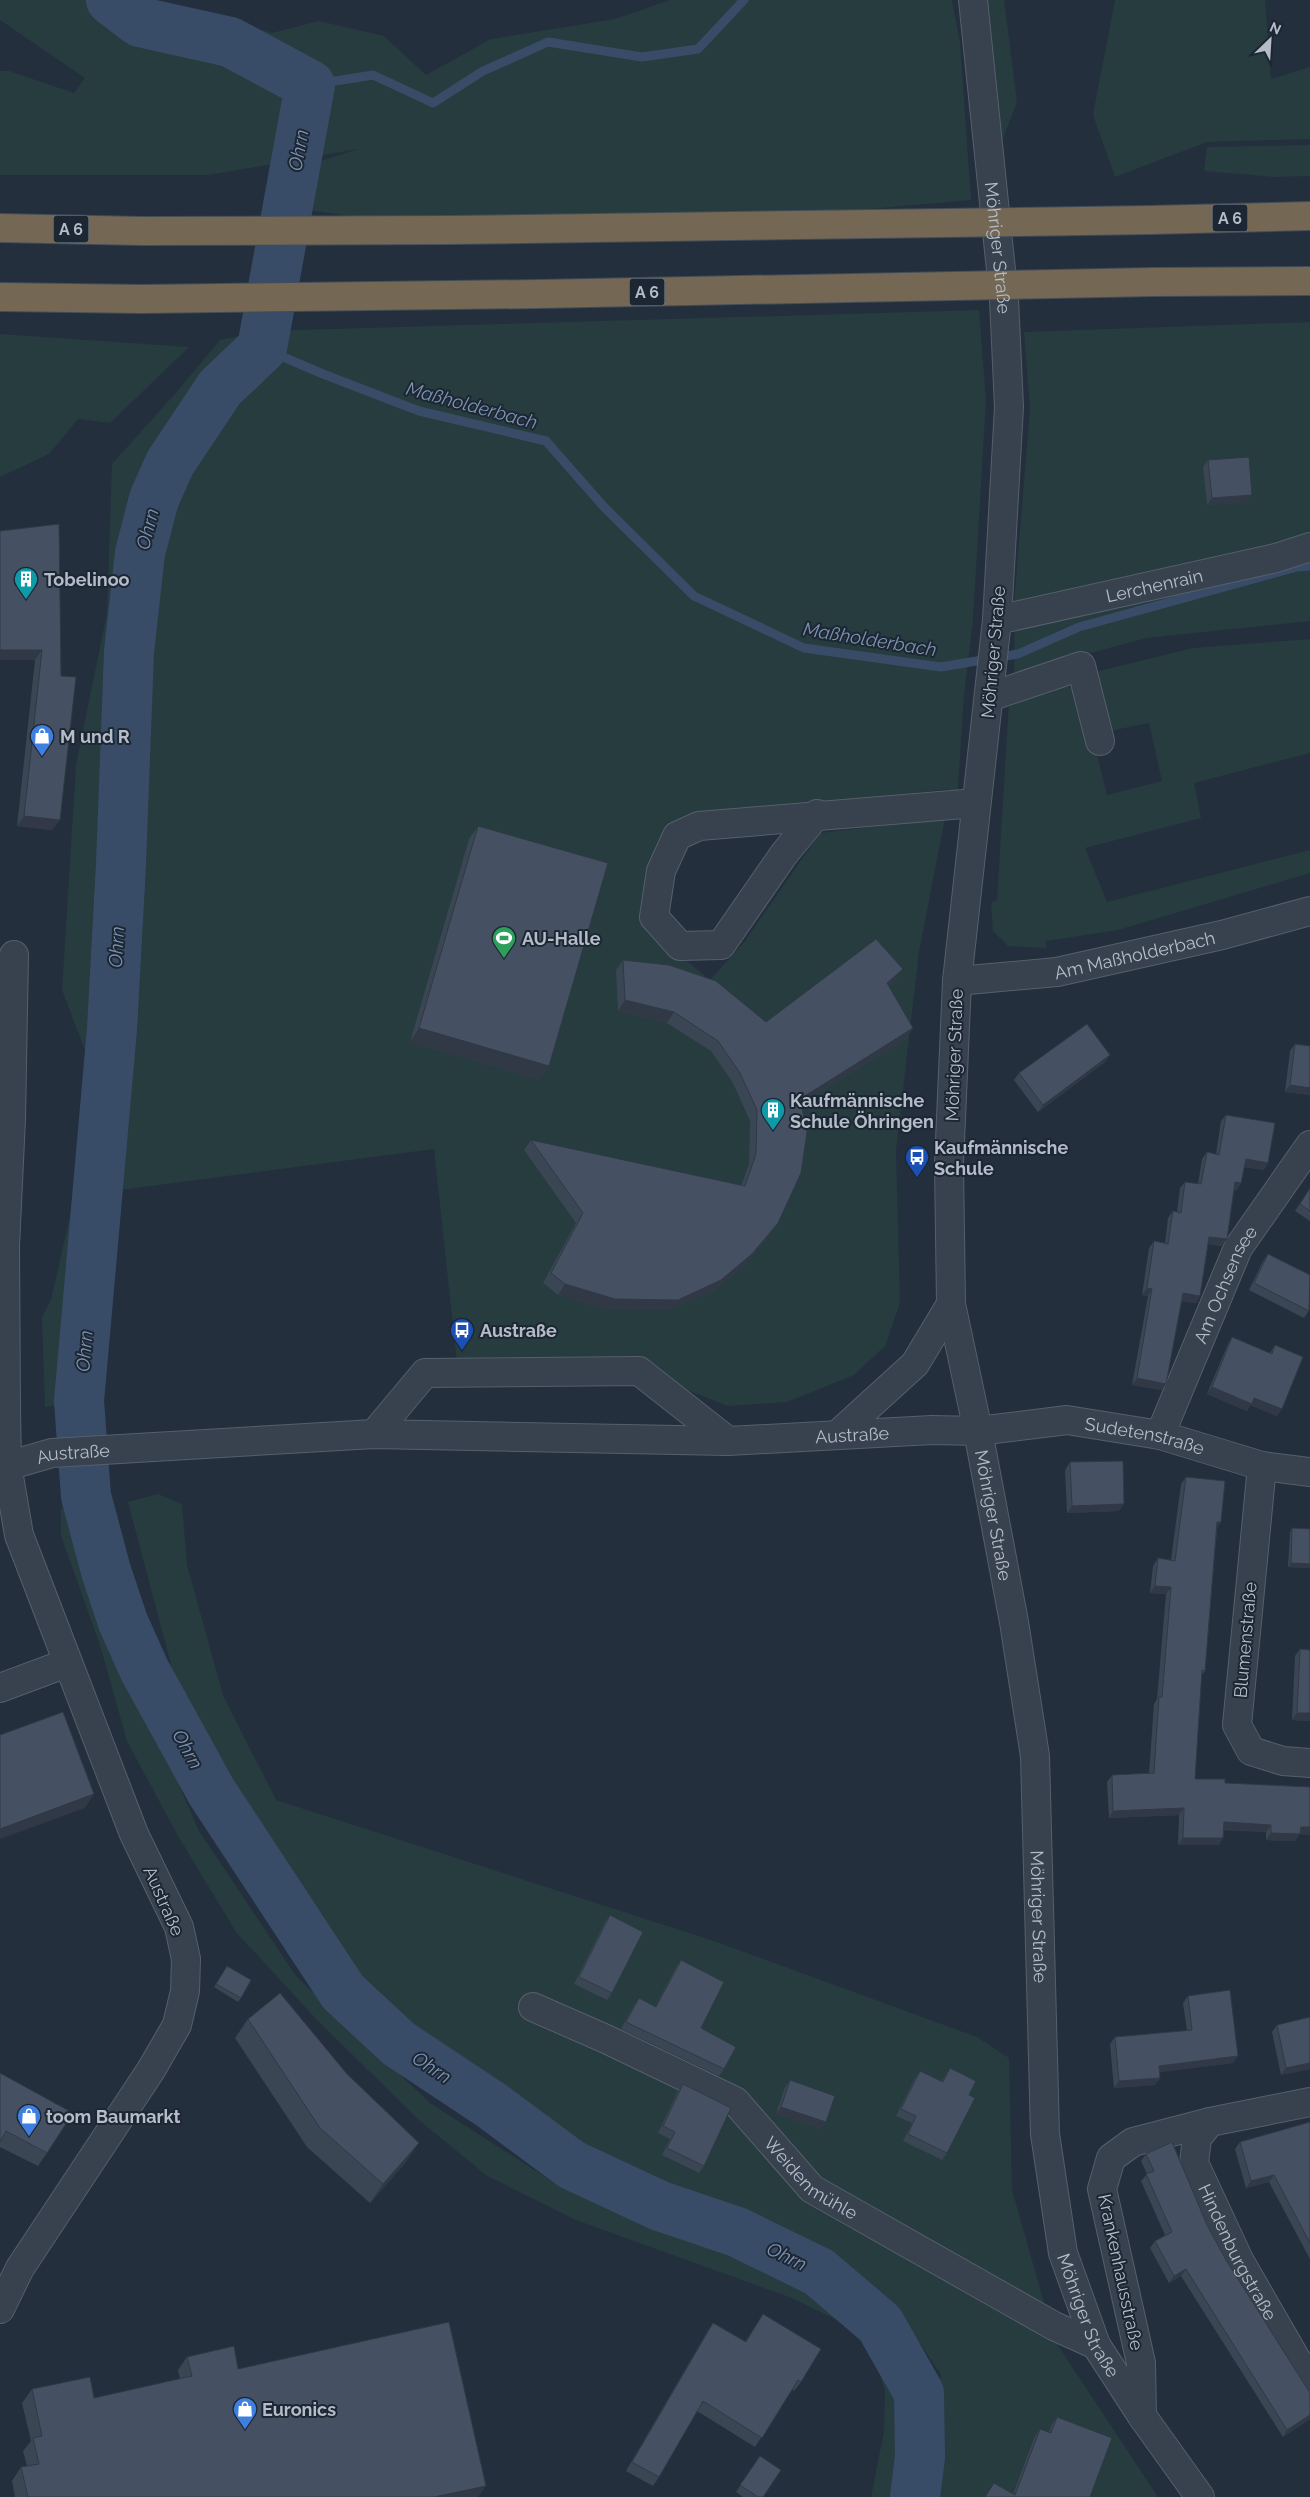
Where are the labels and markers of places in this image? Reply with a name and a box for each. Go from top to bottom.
building icon: Tobelinoo [13,566,39,600]
place label: Tobelinoo [44,569,130,590]
shop icon: M und R [29,723,55,757]
place label: M und R [60,726,130,747]
sports icon: AU-Halle [491,925,517,959]
place label: AU-Halle [522,928,601,949]
place label: Kaufmännische Schule Öhringen [790,1090,934,1132]
building icon: Kaufmännische Schule Öhringen [760,1097,786,1131]
place label: Kaufmännische Schule [934,1137,1068,1179]
bus stop icon: Kaufmännische Schule [904,1144,930,1178]
bus stop icon: Austraße [449,1317,475,1351]
place label: Austraße [480,1320,557,1341]
shop icon: toom Baumarkt [16,2103,42,2137]
place label: toom Baumarkt [46,2106,180,2127]
shop icon: Euronics [232,2396,258,2430]
place label: Euronics [262,2399,336,2420]

